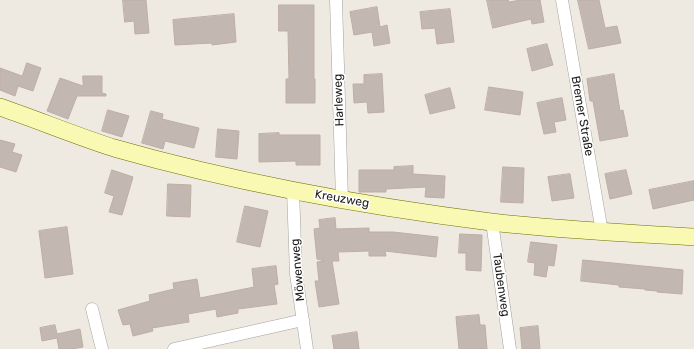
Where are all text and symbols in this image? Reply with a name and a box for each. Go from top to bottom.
street label: Harleweg [331,73,347,127]
street label: Bremer Straße [568,75,596,157]
street label: Kreuzweg [314,187,370,211]
street label: Möwenweg [288,238,308,302]
street label: Taubenweg [489,252,513,318]

